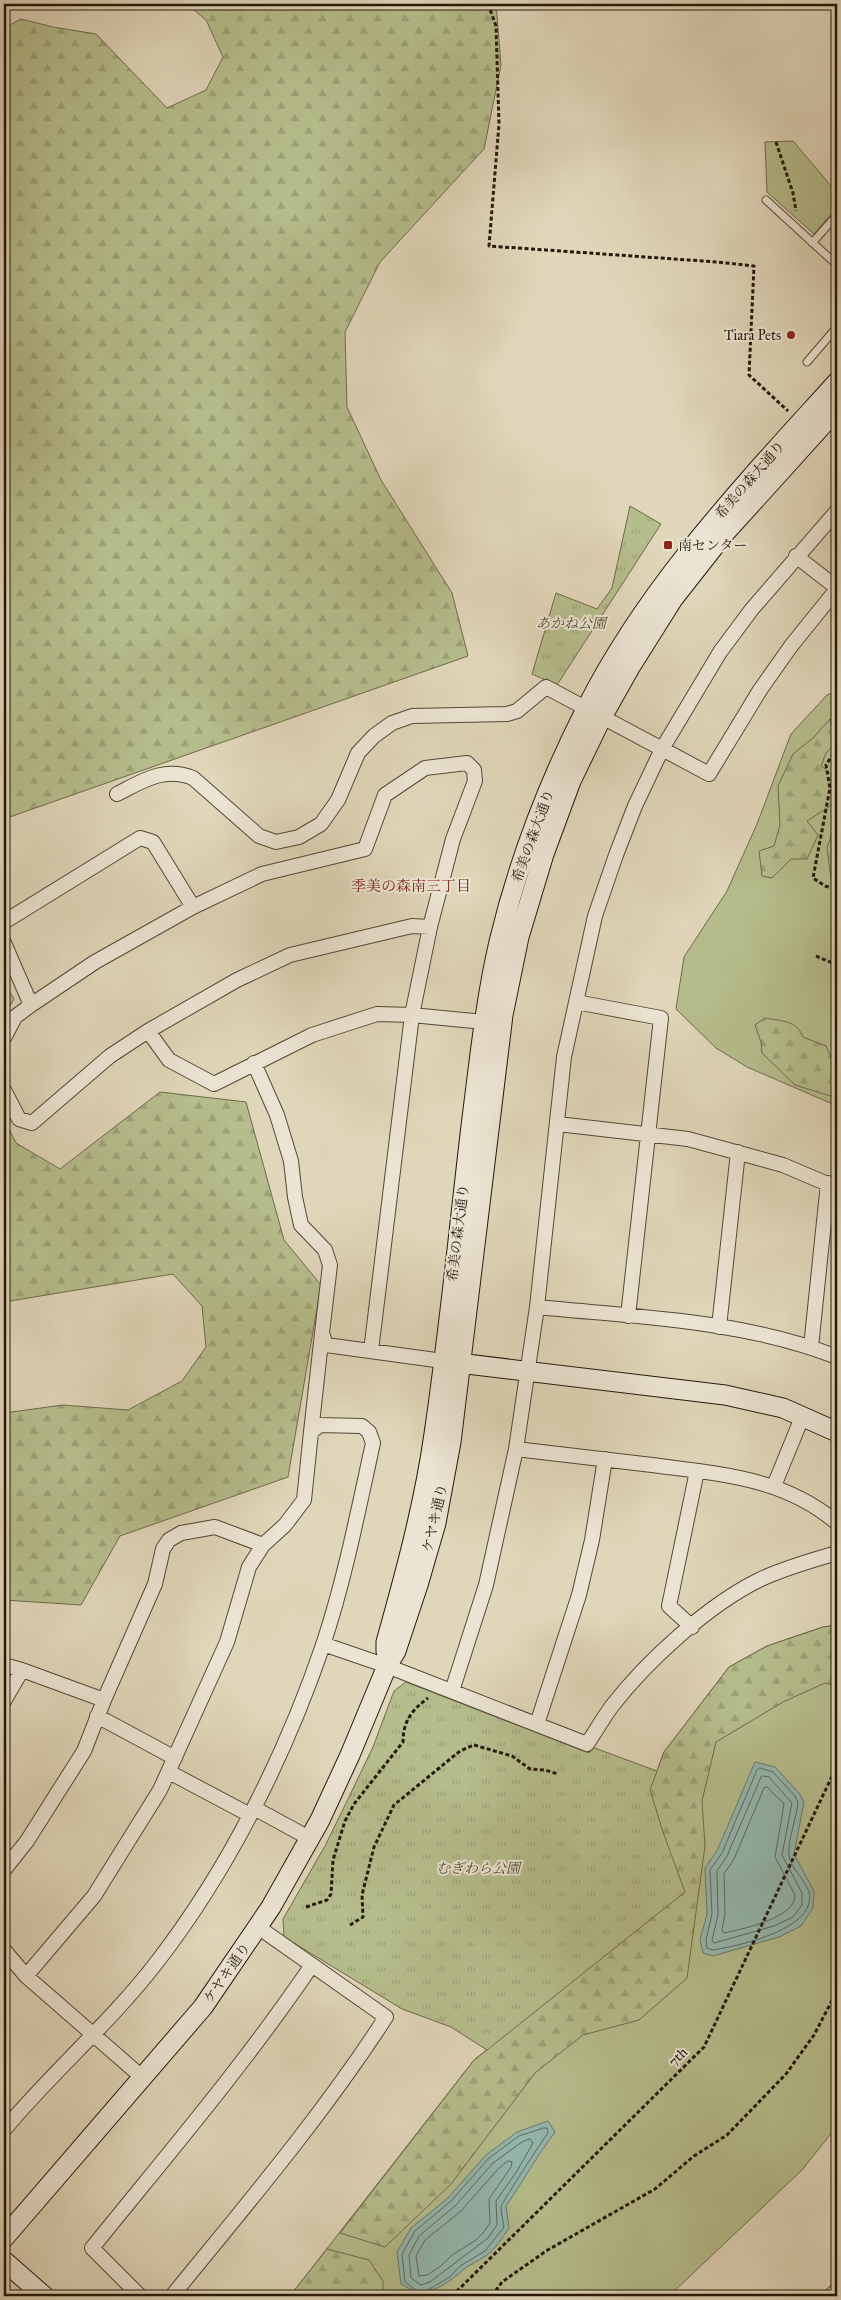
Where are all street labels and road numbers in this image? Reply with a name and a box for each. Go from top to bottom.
street label: 希美の森大通り [711,437,789,523]
street label: 希美の森大通り [508,787,558,885]
street label: 希美の森大通り [444,1183,472,1283]
street label: ケヤキ通り [419,1482,451,1554]
street label: ケヤキ通り [200,1940,254,2006]
street label: 7th [665,2044,691,2070]

